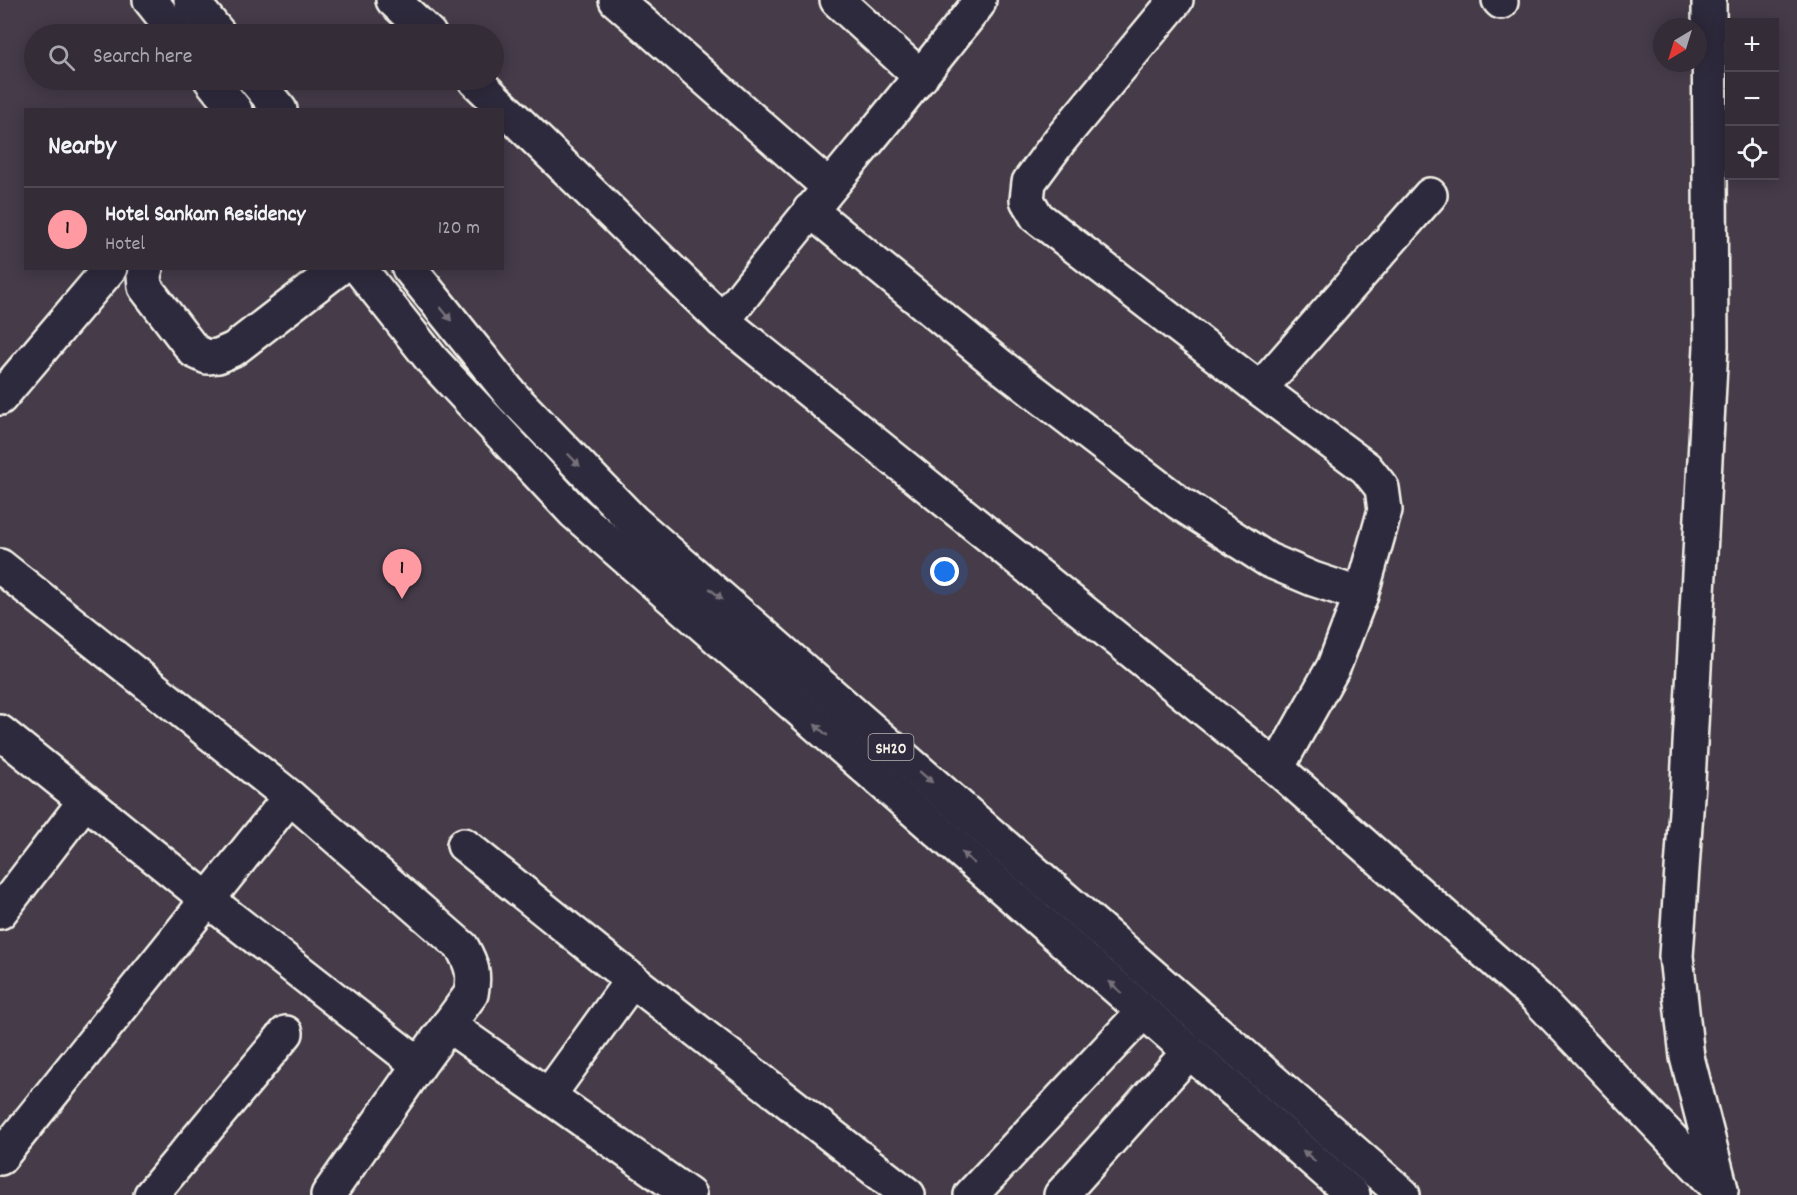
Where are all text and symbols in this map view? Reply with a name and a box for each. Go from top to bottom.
north arrow [1653,18,1707,72]
map controls [1725,18,1779,180]
button: + [1725,18,1779,72]
search box [24,24,504,90]
icon: search [45,41,78,74]
text: Search here [93,42,192,73]
button: − [1725,72,1779,126]
button: locate [1725,126,1779,180]
text: Nearby [48,129,116,166]
text: Hotel Sankam Residency [105,200,305,231]
text: 1 [65,215,70,243]
text: 120 m [438,215,480,243]
text: Hotel [105,231,145,259]
one-way arrow [439,306,452,322]
one-way arrow [567,453,581,467]
pin: 1 [382,550,422,599]
your location [930,557,959,586]
one-way arrow [708,587,723,600]
one-way arrow [814,724,829,737]
road number: SH20 [868,734,914,760]
one-way arrow [918,770,933,783]
one-way arrow [961,852,976,865]
one-way arrow [1108,981,1123,994]
one-way arrow [1301,1150,1317,1163]

